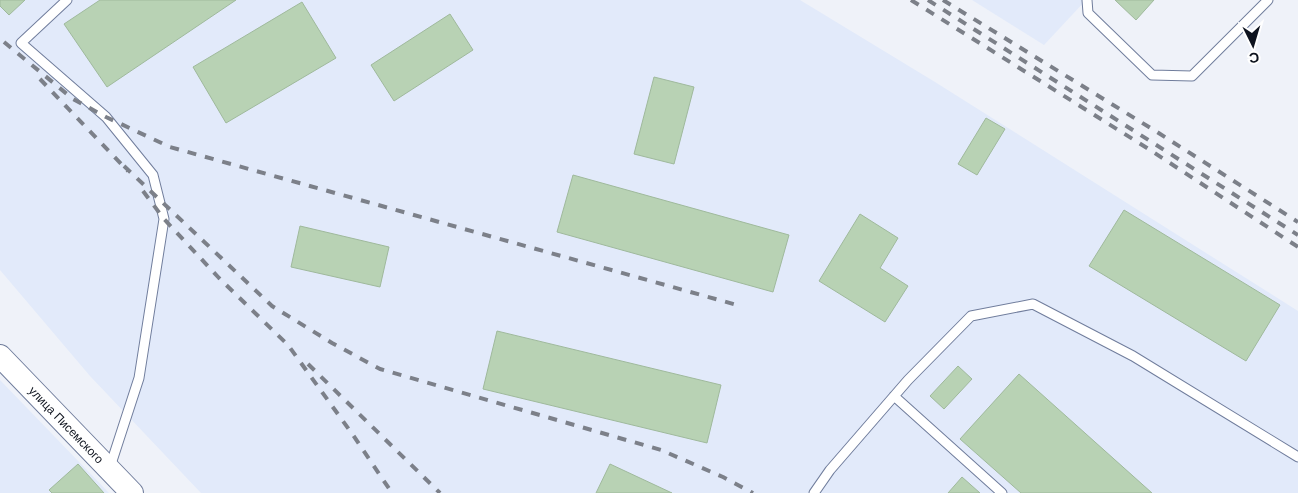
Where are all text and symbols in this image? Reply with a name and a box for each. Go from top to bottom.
north arrow [1228,20,1278,70]
text: С [1248,50,1260,66]
street label: улица Писемского [26,384,106,467]

